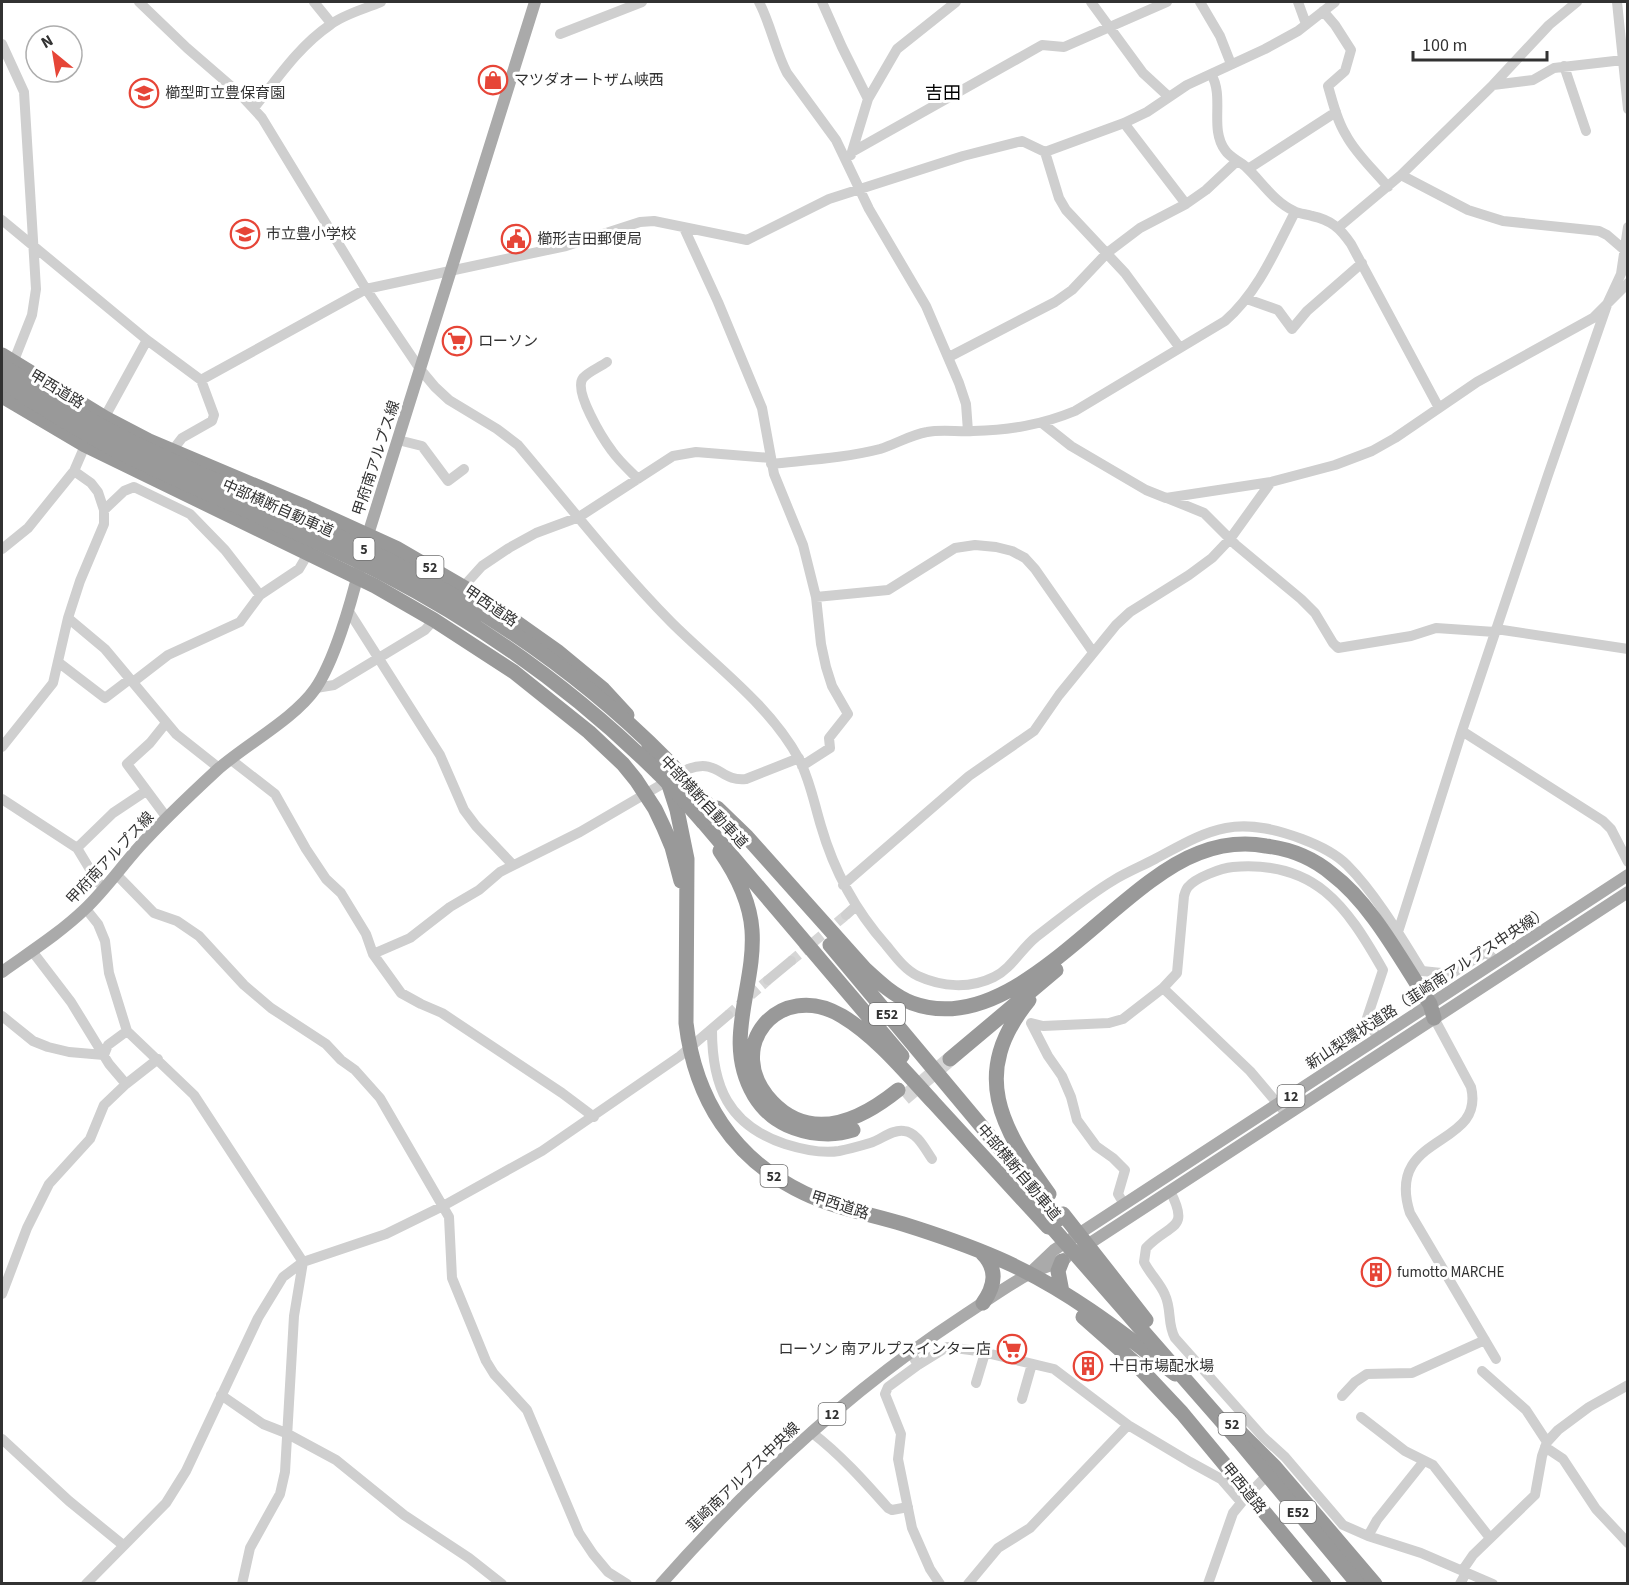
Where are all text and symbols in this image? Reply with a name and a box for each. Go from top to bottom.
north arrow [24,24,84,84]
scale bar [1413,24,1546,62]
text: N [37,30,57,54]
text: 100 m [1422,33,1467,58]
shop icon: マツダオートザム峡西 [477,64,509,96]
place label: マツダオートザム峡西 [514,70,664,91]
school or university icon: 櫛型町立豊保育園 [128,77,160,109]
district label: 吉田 [925,81,961,106]
place label: 櫛型町立豊保育園 [165,83,285,104]
school or university icon: 市立豊小学校 [229,218,261,250]
public building icon: 櫛形吉田郵便局 [500,223,532,255]
place label: 市立豊小学校 [266,224,356,245]
place label: 櫛形吉田郵便局 [537,229,642,250]
supermarket icon: ローソン [441,325,473,357]
place label: ローソン [478,331,538,352]
street label: 甲西道路 [26,365,88,414]
street label: 甲府南アルプス線 [348,398,405,518]
street label: 中部横断自動車道 [219,474,337,542]
road number: 5 [354,538,374,560]
road number: 52 [416,556,444,578]
street label: 甲西道路 [460,581,521,632]
street label: 中部横断自動車道 [655,751,752,853]
street label: 甲府南アルプス線 [62,807,159,909]
street label: 新山梨環状道路（韮崎南アルプス中央線） [1302,902,1552,1075]
road number: E52 [869,1003,905,1025]
road number: 12 [1278,1085,1304,1107]
street label: 中部横断自動車道 [972,1120,1065,1225]
road number: 52 [760,1165,788,1187]
street label: 甲西道路 [808,1186,872,1225]
building icon: fumotto MARCHE [1360,1256,1392,1288]
place label: fumotto MARCHE [1397,1262,1505,1283]
supermarket icon: ローソン 南アルプスインター店 [996,1333,1028,1365]
place label: ローソン 南アルプスインター店 [778,1339,991,1360]
building icon: 十日市場配水場 [1072,1350,1104,1382]
place label: 十日市場配水場 [1109,1356,1214,1377]
road number: 12 [818,1403,846,1425]
road number: 52 [1218,1413,1246,1435]
street label: 韮崎南アルプス中央線 [682,1418,805,1537]
street label: 甲西道路 [1217,1458,1271,1518]
road number: E52 [1280,1501,1316,1523]

